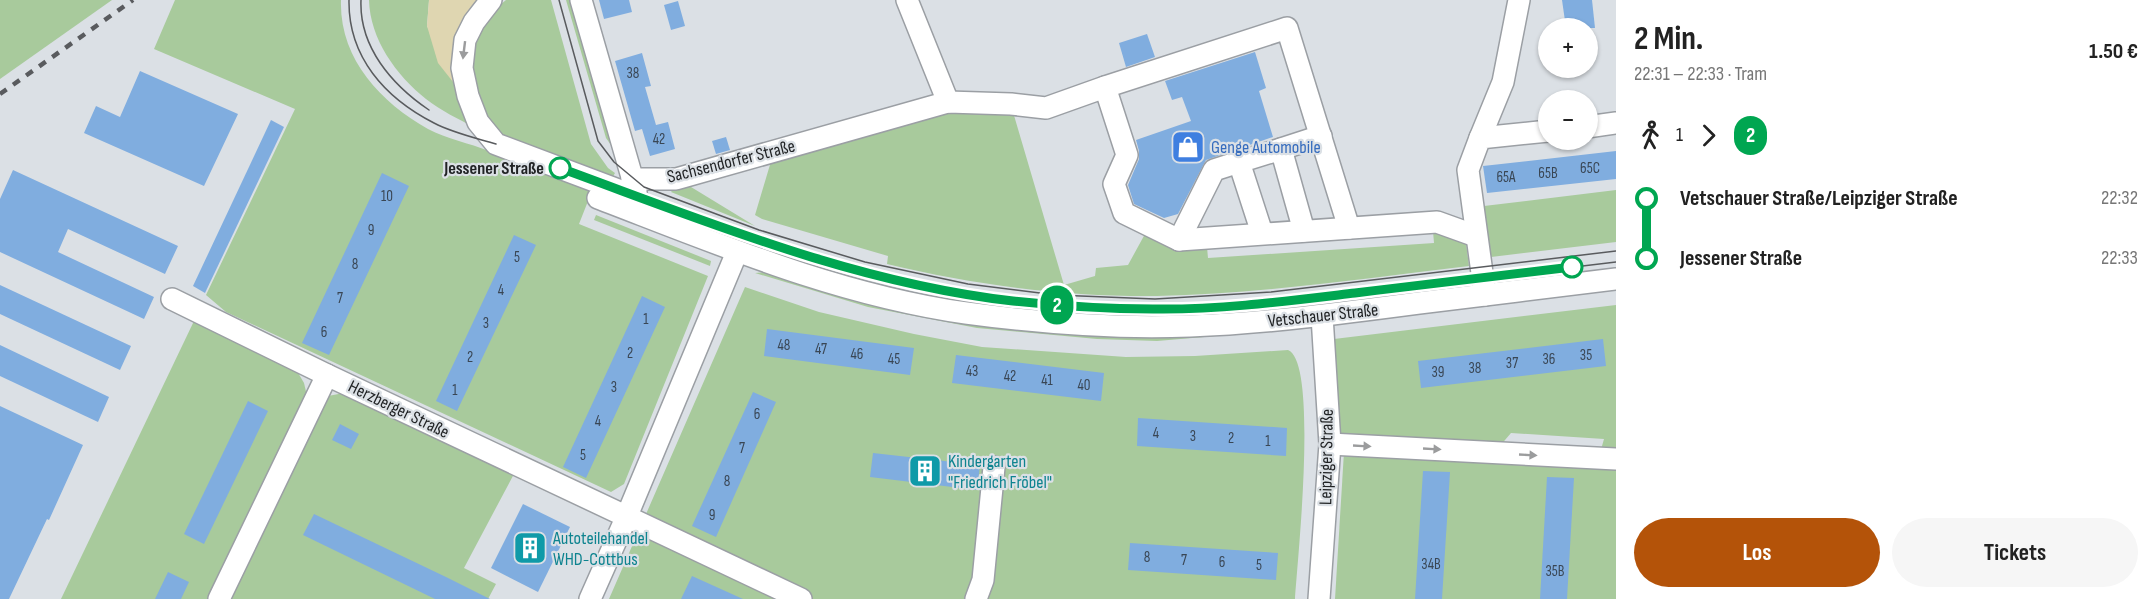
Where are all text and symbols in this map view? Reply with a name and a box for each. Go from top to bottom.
map controls [1538,18,1598,150]
button: + [1538,18,1598,78]
text: 2 Min. [1634,19,1703,59]
text: 1.50 € [2089,38,2138,65]
one-way arrow [459,41,469,60]
text: 22:31 – 22:33 · Tram [1634,62,1767,86]
house number: 38 [627,64,639,83]
button: − [1538,90,1598,150]
icon: walk [1634,119,1667,152]
icon: forward [1692,119,1725,152]
text: 1 [1676,123,1683,147]
text: 2 [1746,123,1755,148]
shop icon: Genge Automobile [1170,129,1206,165]
house number: 42 [653,130,665,149]
street label: Sachsendorfer Straße [665,135,797,188]
place label: Genge Automobile [1211,137,1321,158]
marker: Jessener Straße [549,157,571,179]
place label: Jessener Straße [443,158,544,179]
house number: 65C [1580,159,1600,178]
house number: 65B [1538,164,1558,183]
house number: 65A [1496,168,1516,187]
text: Vetschauer Straße/Leipziger Straße [1680,185,1958,212]
text: 22:32 [2101,186,2138,210]
house number: 10 [381,187,393,206]
house number: 9 [368,221,374,240]
text: Jessener Straße [1680,245,1802,272]
text: 22:33 [2101,246,2138,270]
house number: 5 [514,248,520,267]
house number: 8 [352,255,358,274]
unlabelled marker [1561,256,1583,278]
house number: 4 [498,281,504,300]
line badge: 2 [1038,286,1076,324]
house number: 7 [337,289,343,308]
text: 2 [1052,293,1062,318]
street label: Vetschauer Straße [1267,299,1379,332]
house number: 1 [643,310,649,329]
house number: 3 [483,314,489,333]
house number: 6 [321,323,327,342]
house number: 48 [778,336,790,355]
house number: 47 [815,340,827,359]
house number: 2 [627,344,633,363]
house number: 46 [851,345,863,364]
house number: 35 [1580,346,1592,365]
house number: 2 [467,348,473,367]
house number: 45 [888,350,900,369]
house number: 36 [1543,350,1555,369]
house number: 37 [1506,354,1518,373]
house number: 38 [1469,359,1481,378]
house number: 43 [966,362,978,381]
house number: 39 [1432,363,1444,382]
house number: 42 [1004,367,1016,386]
house number: 41 [1041,371,1054,390]
street label: Herzberger Straße [345,376,453,443]
house number: 40 [1078,376,1090,395]
house number: 3 [611,378,617,397]
house number: 1 [452,381,458,400]
house number: 6 [754,405,760,424]
street label: Leipziger Straße [1315,409,1338,505]
house number: 4 [595,412,601,431]
house number: 4 [1153,424,1159,443]
house number: 3 [1190,427,1196,446]
house number: 2 [1228,429,1234,448]
house number: 1 [1265,432,1271,451]
house number: 7 [739,439,745,458]
one-way arrow [1352,441,1371,450]
one-way arrow [1422,445,1441,454]
house number: 5 [580,446,586,465]
one-way arrow [1519,450,1538,459]
place label: Kindergarten "Friedrich Fröbel" [948,451,1052,493]
building icon: Kindergarten "Friedrich Fröbel" [907,453,943,489]
house number: 8 [724,472,730,491]
house number: 9 [709,506,715,525]
button: Los [1634,518,1880,587]
button: Tickets [1892,518,2138,587]
place label: Autoteilehandel WHD-Cottbus [552,528,648,570]
building icon: Autoteilehandel WHD-Cottbus [512,530,548,566]
house number: 8 [1144,548,1150,567]
house number: 7 [1181,551,1187,570]
house number: 6 [1219,553,1225,572]
house number: 34B [1421,555,1441,574]
house number: 5 [1256,556,1262,575]
house number: 35B [1546,562,1565,581]

